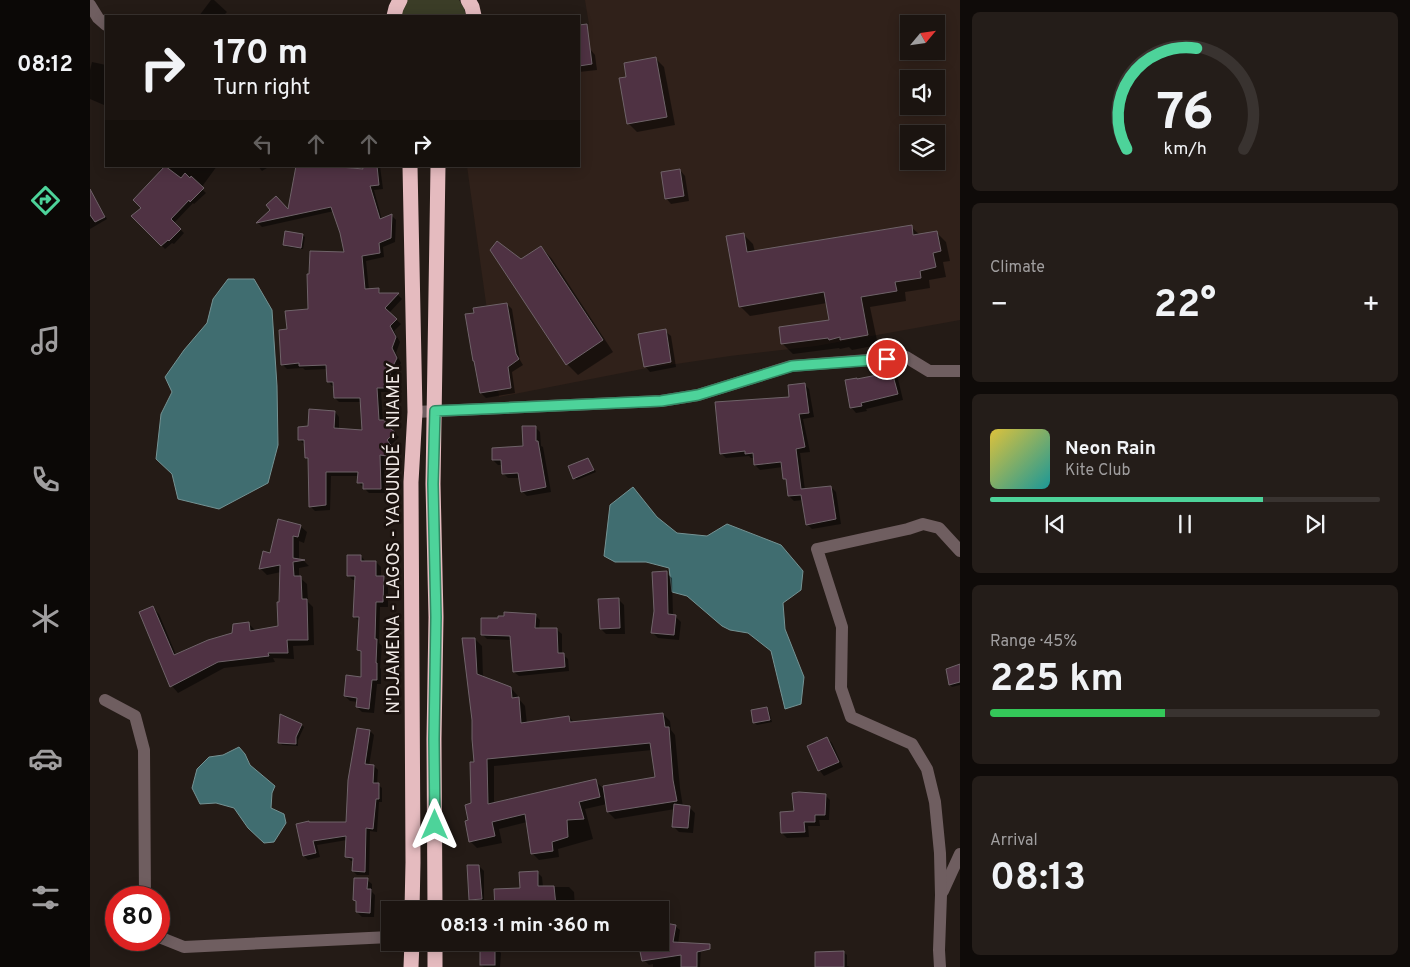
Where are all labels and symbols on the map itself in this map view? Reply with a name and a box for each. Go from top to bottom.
north arrow [900,15,945,60]
pin [866,338,908,380]
street label: N'DJAMENA - LAGOS - YAOUNDÉ - NIAMEY [381,362,406,714]
position arrow [408,798,460,850]
speed limit sign: 80 [105,886,170,951]

